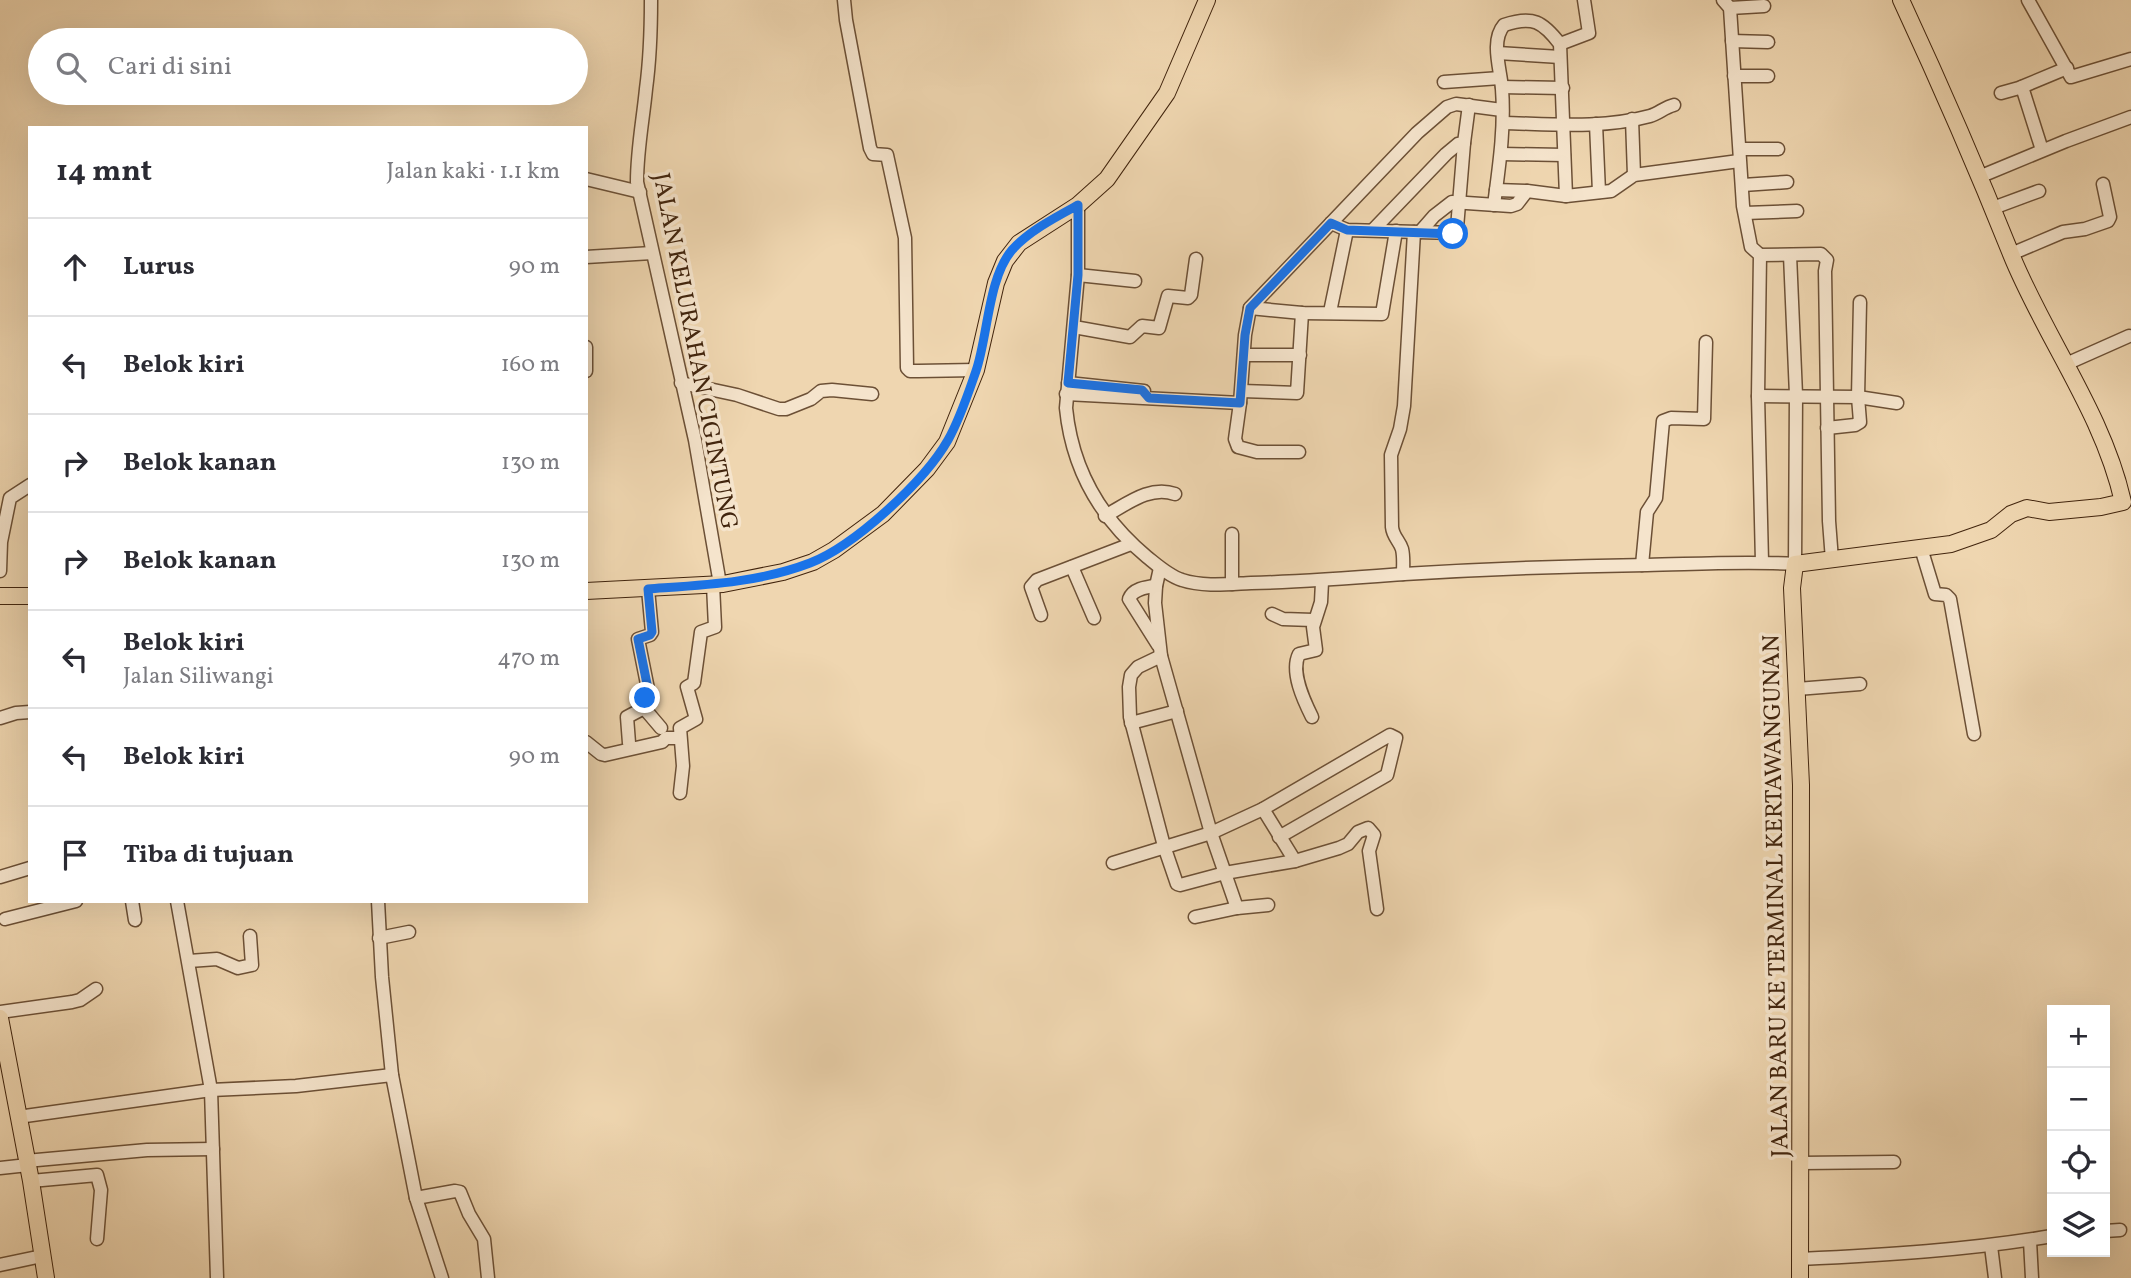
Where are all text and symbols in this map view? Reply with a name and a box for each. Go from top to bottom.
search box [28,28,588,105]
icon: search [52,48,90,86]
text: Cari di sini [108,49,232,85]
text: 14 mnt [56,151,152,193]
text: Jalan kaki · 1.1 km [386,156,560,188]
street label: JALAN KELURAHAN CIGINTUNG [643,170,745,533]
route start [1437,218,1468,249]
icon: ahead [56,248,94,286]
text: Lurus [123,249,195,285]
text: 90 m [509,251,560,283]
icon: left [56,346,94,384]
text: Belok kiri [123,347,245,383]
text: 160 m [501,349,560,381]
icon: right [56,444,94,482]
text: Belok kanan [123,445,277,481]
text: 130 m [501,447,560,479]
icon: right [56,542,94,580]
text: Belok kanan [123,543,277,579]
text: 130 m [501,545,560,577]
text: Belok kiri [123,625,245,661]
street label: JALAN BARU KE TERMINAL KERTAWANGUNAN [1755,634,1799,1158]
icon: left [56,640,94,678]
text: 470 m [497,643,560,675]
text: Jalan Siliwangi [123,661,274,693]
route end [629,682,660,713]
icon: left [56,738,94,776]
text: Belok kiri [123,739,245,775]
text: 90 m [509,741,560,773]
icon: arrive [56,836,94,874]
text: Tiba di tujuan [123,837,294,873]
map controls [2047,1005,2110,1257]
button: + [2047,1005,2110,1068]
button: − [2047,1068,2110,1131]
button: locate [2047,1131,2110,1194]
button: layers [2047,1194,2110,1257]

